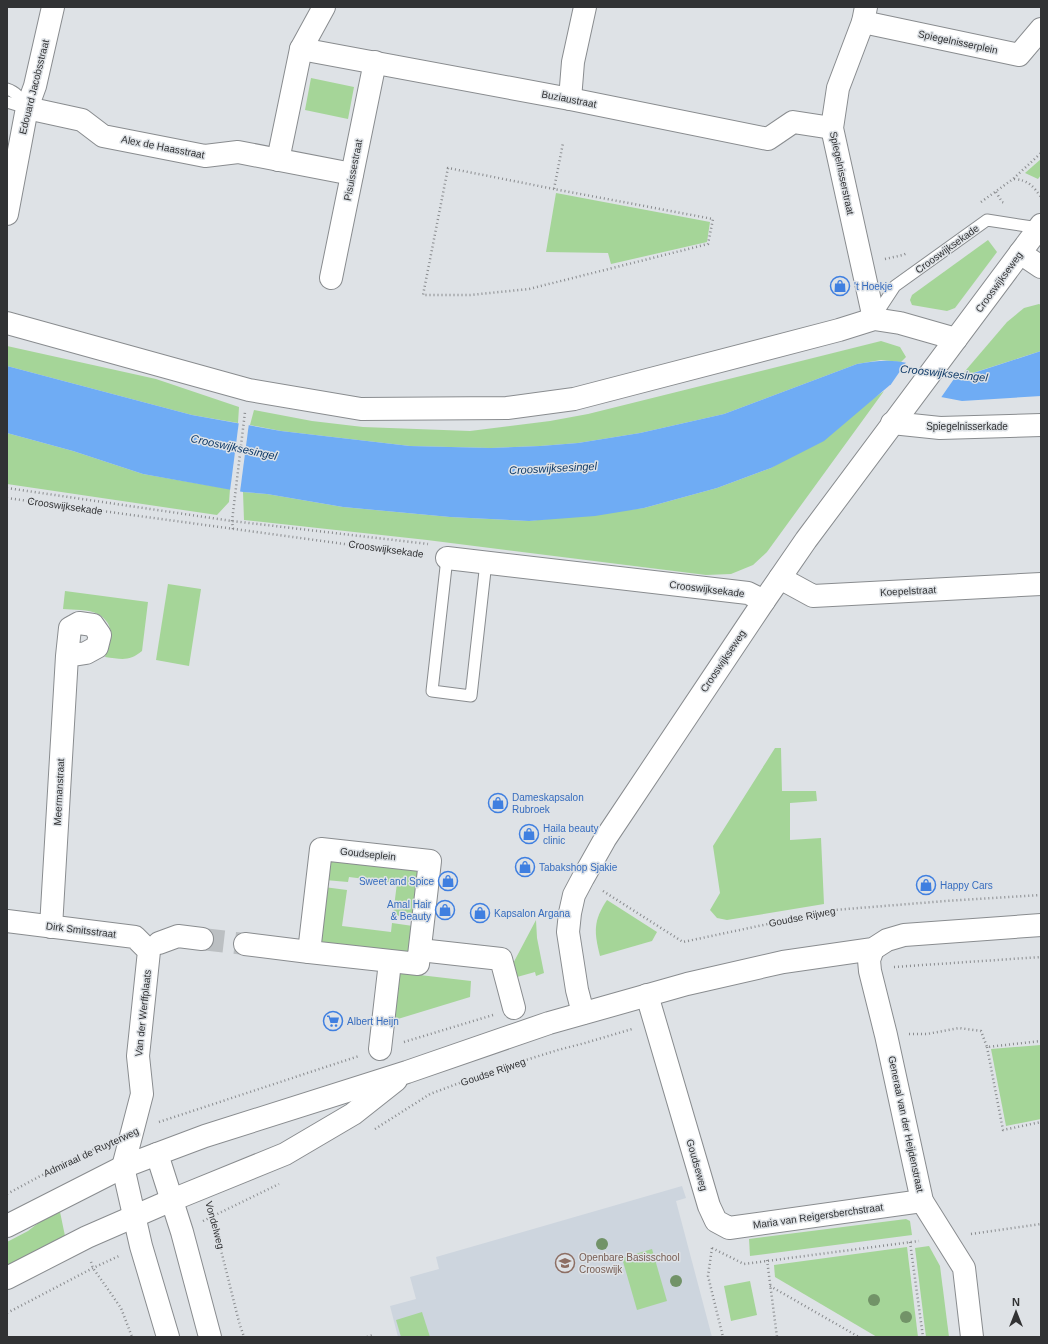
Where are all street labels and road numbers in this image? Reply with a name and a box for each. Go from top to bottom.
street label: Spiegelnisserplein [917,28,999,56]
street label: Edouard Jacobsstraat [17,38,51,136]
street label: Buziaustraat [541,88,598,110]
street label: Spiegelnisserstraat [828,130,856,216]
street label: Alex de Haasstraat [120,134,206,161]
street label: Pisuissestraat [342,138,364,202]
street label: Crooswijksekade [913,222,981,276]
street label: Crooswijkseweg [973,250,1025,314]
street label: Spiegelnisserkade [926,421,1008,432]
street label: Crooswijksekade [27,495,104,517]
street label: Crooswijksekade [348,538,425,560]
street label: Crooswijksekade [669,579,746,599]
street label: Koepelstraat [880,584,937,598]
street label: Crooswijkseweg [698,628,748,694]
street label: Meermanstraat [52,758,66,826]
street label: Goudseplein [340,846,396,862]
street label: Goudse Rijweg [768,905,836,929]
street label: Dirk Smitsstraat [45,920,117,940]
street label: Van der Werffplaats [133,969,153,1057]
street label: Generaal van der Heijdenstraat [886,1055,926,1193]
street label: Goudse Rijweg [459,1056,527,1088]
street label: Admiraal de Ruyterweg [42,1125,140,1179]
street label: Goudseweg [684,1138,710,1192]
street label: Vondelweg [203,1200,227,1250]
street label: Maria van Reigersberchstraat [752,1201,884,1231]

